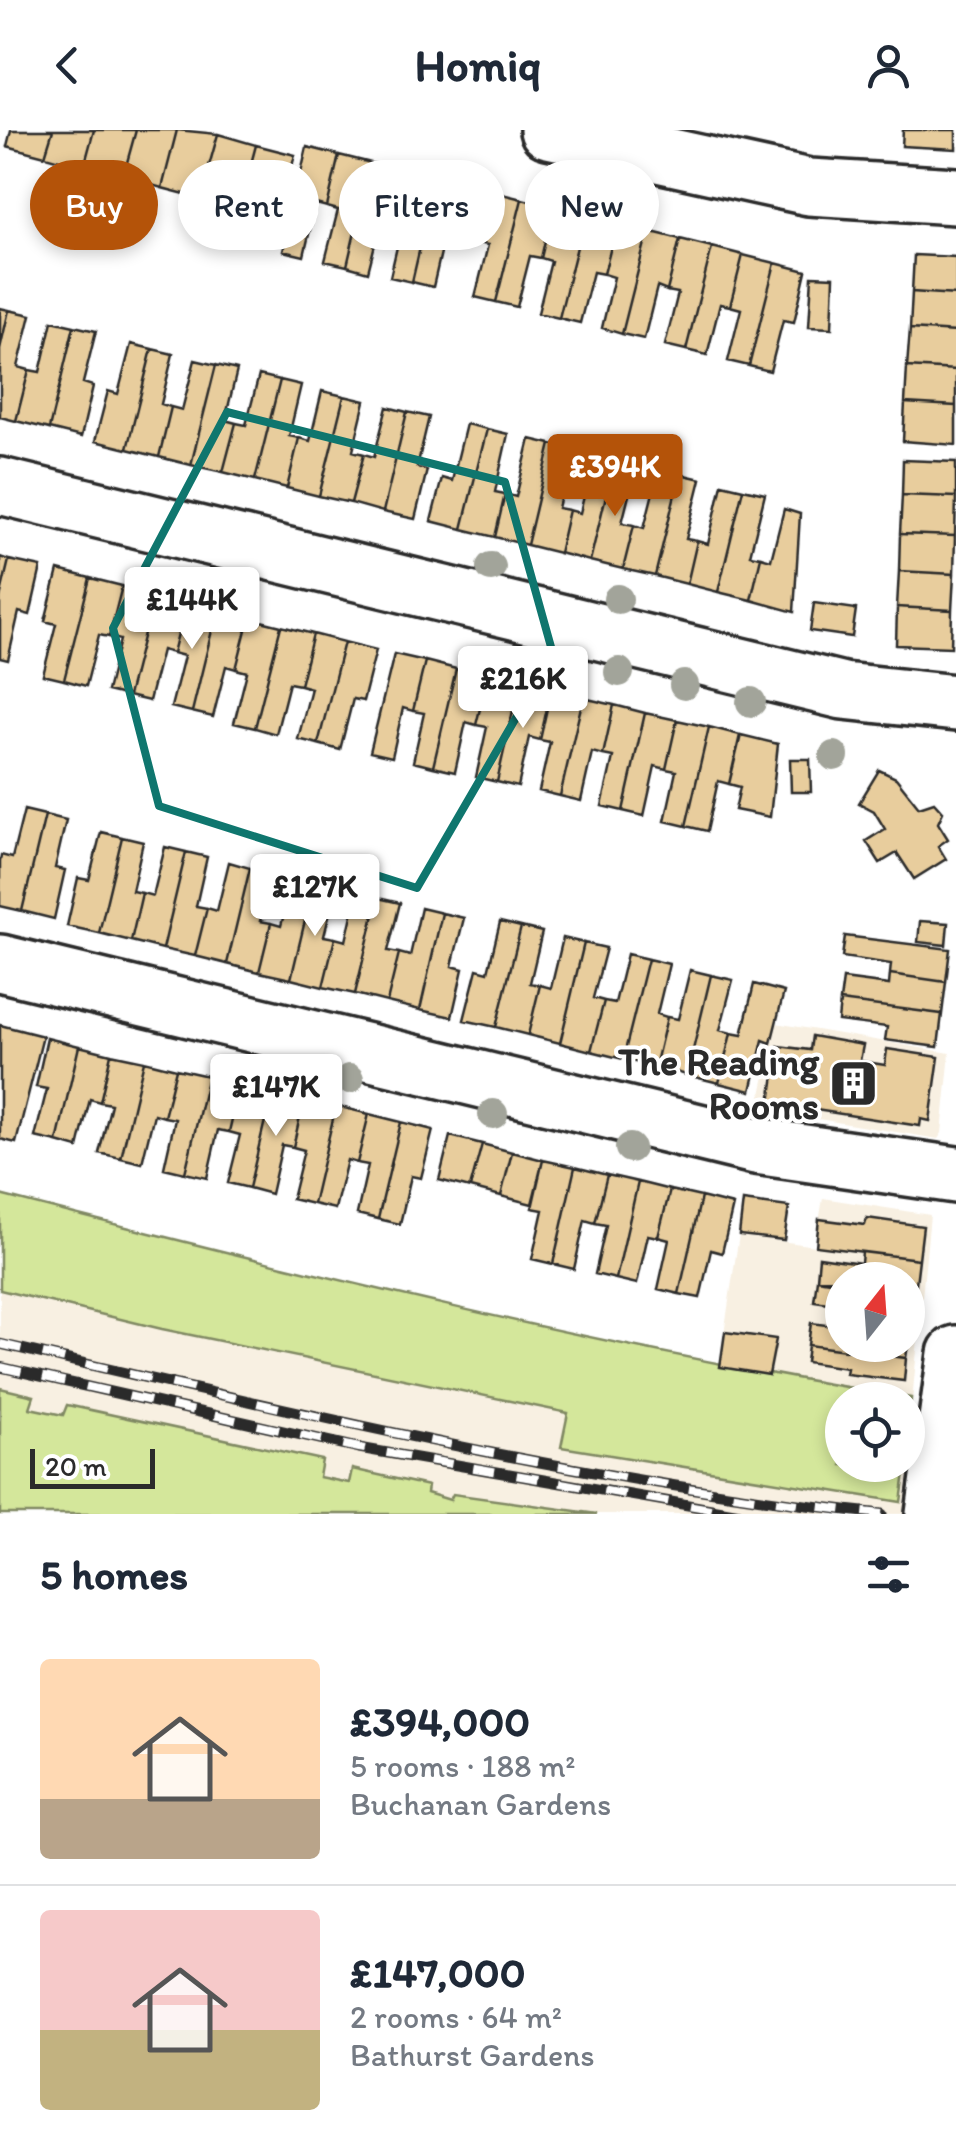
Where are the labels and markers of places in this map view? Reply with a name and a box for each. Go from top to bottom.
pin: £394K [545,434,685,519]
pin: £144K [122,567,262,652]
pin: £216K [453,646,593,731]
pin: £127K [245,854,385,939]
place label: The Reading Rooms [617,1039,819,1129]
pin: £147K [206,1054,346,1139]
building icon: The Reading Rooms [828,1058,880,1110]

